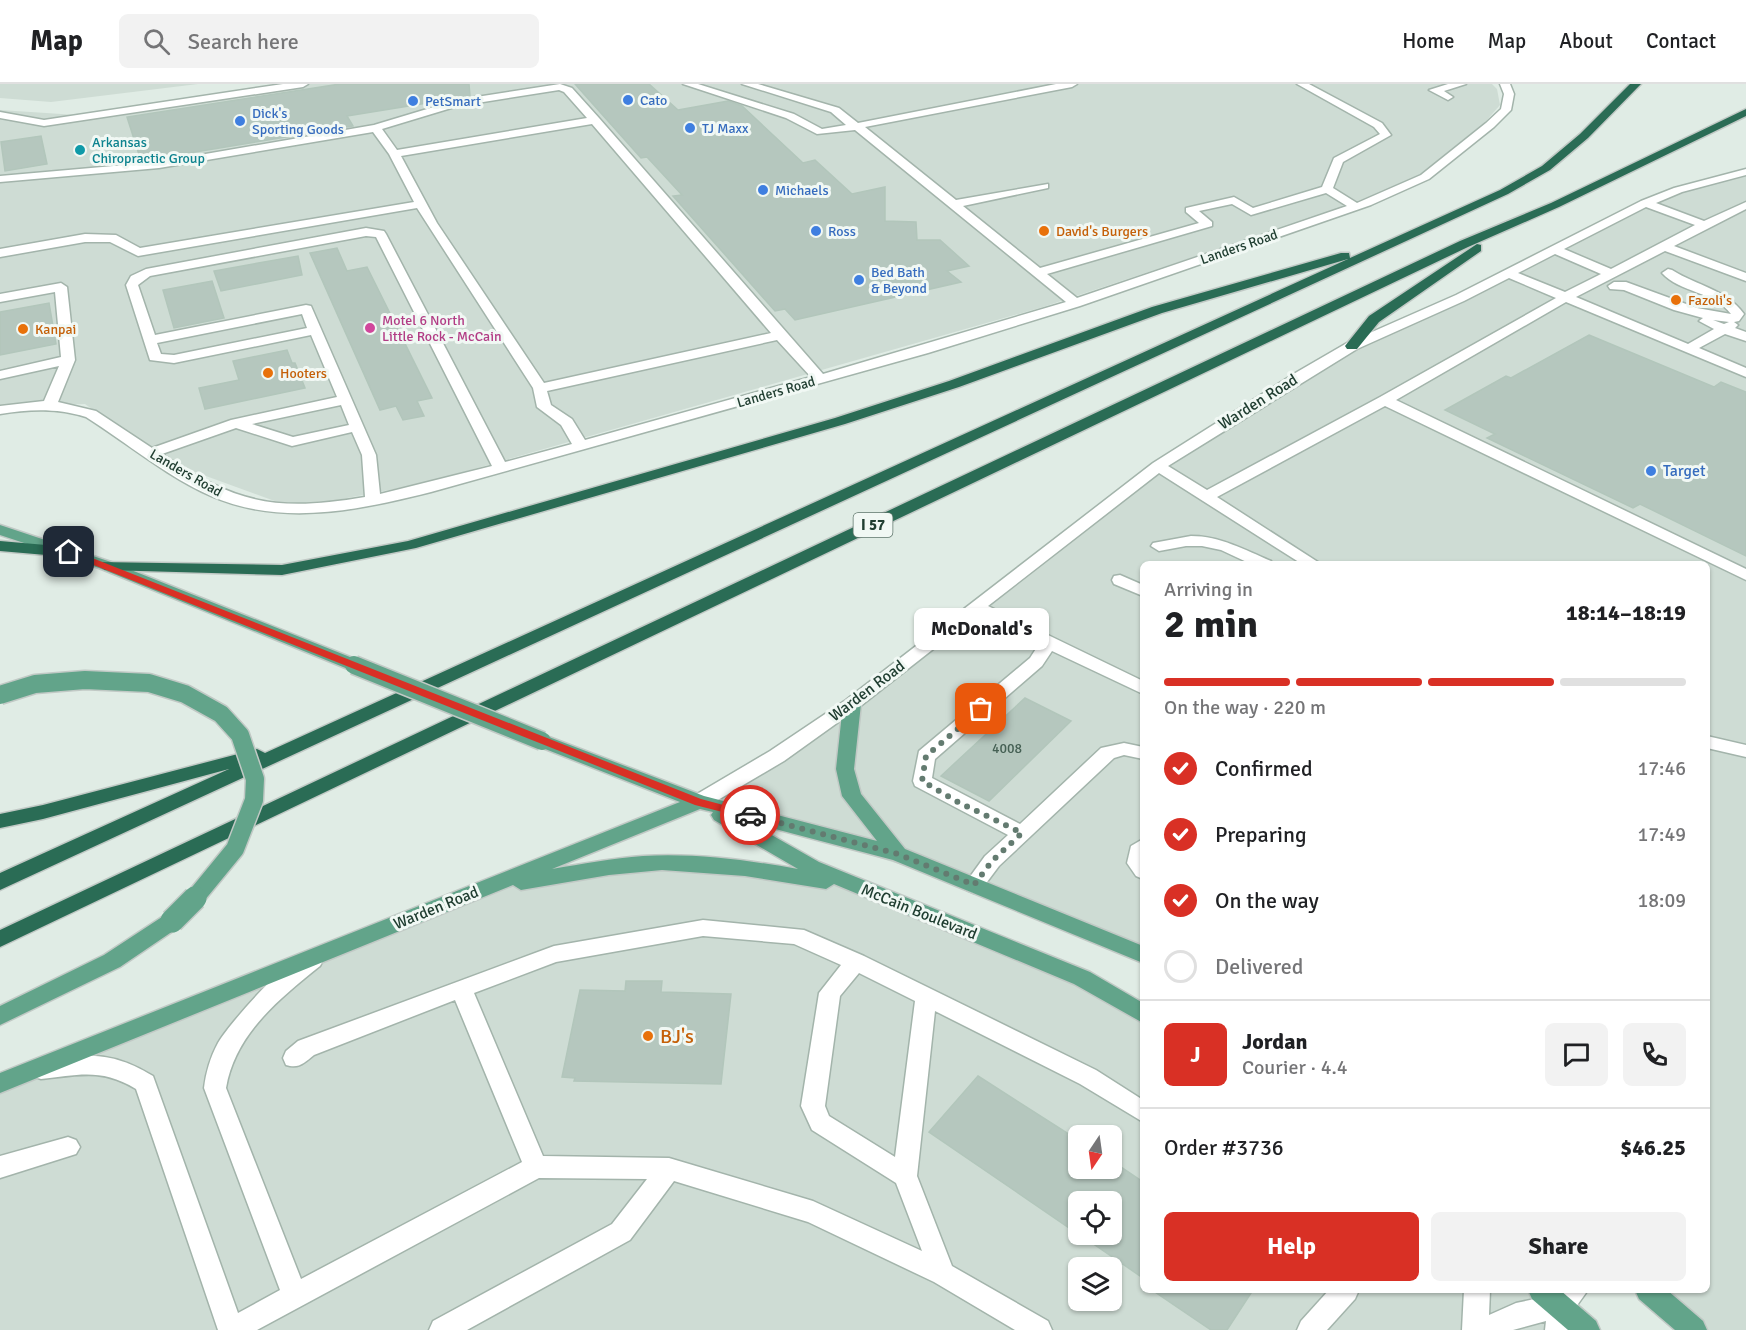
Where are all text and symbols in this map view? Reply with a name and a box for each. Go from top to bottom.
search box [119,14,539,68]
text: Map [30,24,83,58]
icon: search [140,25,173,58]
text: Search here [188,28,299,55]
text: Home [1402,28,1455,54]
text: Map [1488,28,1526,54]
text: About [1559,28,1613,54]
text: Contact [1646,28,1716,54]
place label: Cato [640,92,667,109]
place label: PetSmart [425,93,481,110]
marker: Cato [621,93,635,107]
marker: PetSmart [406,94,420,108]
place label: Dick's Sporting Goods [252,105,344,138]
marker: Dick's Sporting Goods [233,114,247,128]
place label: TJ Maxx [702,120,749,137]
marker: TJ Maxx [683,121,697,135]
place label: Arkansas Chiropractic Group [92,134,205,167]
marker: Arkansas Chiropractic Group [73,143,87,157]
place label: Michaels [775,182,829,199]
marker: Michaels [756,183,770,197]
place label: Ross [828,223,856,240]
place label: David's Burgers [1056,223,1148,240]
marker: Ross [809,224,823,238]
marker: David's Burgers [1037,224,1051,238]
street label: Landers Road [1198,226,1280,268]
place label: Bed Bath & Beyond [871,264,927,297]
marker: Bed Bath & Beyond [852,273,866,287]
place label: Fazoli's [1688,292,1732,309]
marker: Fazoli's [1669,293,1683,307]
place label: Motel 6 North Little Rock - McCain [382,312,502,345]
place label: Kanpai [35,321,76,338]
marker: Motel 6 North Little Rock - McCain [363,321,377,335]
marker: Kanpai [16,322,30,336]
place label: Hooters [280,365,327,382]
marker: Hooters [261,366,275,380]
street label: Warden Road [1215,370,1301,434]
street label: Landers Road [735,373,817,411]
street label: Landers Road [147,445,225,501]
place label: Target [1663,461,1706,481]
marker: Target [1644,464,1658,478]
road number: I 57 [854,513,892,537]
pin [43,526,94,577]
icon: home [52,535,85,568]
text: Arriving in [1164,577,1253,602]
text: 18:14–18:19 [1566,599,1686,626]
text: 2 min [1164,600,1258,648]
callout: McDonald's [914,607,1048,649]
text: McDonald's [931,616,1032,641]
street label: Warden Road [825,656,909,726]
pin [955,683,1006,734]
icon: bag [964,692,997,725]
text: On the way · 220 m [1164,695,1326,720]
house number: 4008 [992,740,1022,757]
icon: check [1164,752,1197,785]
text: Confirmed [1215,755,1313,782]
text: 17:46 [1637,756,1686,781]
courier [720,785,780,845]
icon: car [734,799,767,832]
icon: check [1164,818,1197,851]
text: Preparing [1215,821,1307,848]
text: 17:49 [1637,822,1686,847]
street label: McCain Boulevard [858,880,980,944]
street label: Warden Road [391,882,481,934]
icon: check [1164,884,1197,917]
text: On the way [1215,887,1319,914]
text: 18:09 [1637,888,1686,913]
text: Delivered [1215,953,1303,980]
button: chat [1545,1023,1608,1086]
button: phone [1623,1023,1686,1086]
place label: BJ's [660,1024,694,1049]
text: Jordan [1242,1028,1308,1055]
marker: BJ's [641,1029,655,1043]
text: J [1190,1041,1201,1068]
text: Courier · 4.4 [1242,1055,1348,1080]
north arrow [1068,1125,1122,1179]
map controls [1068,1125,1122,1311]
text: Order #3736 [1164,1134,1284,1161]
text: $46.25 [1620,1134,1686,1161]
button: locate [1068,1191,1122,1245]
button: Help [1164,1212,1419,1281]
button: Share [1431,1212,1686,1281]
button: layers [1068,1257,1122,1311]

